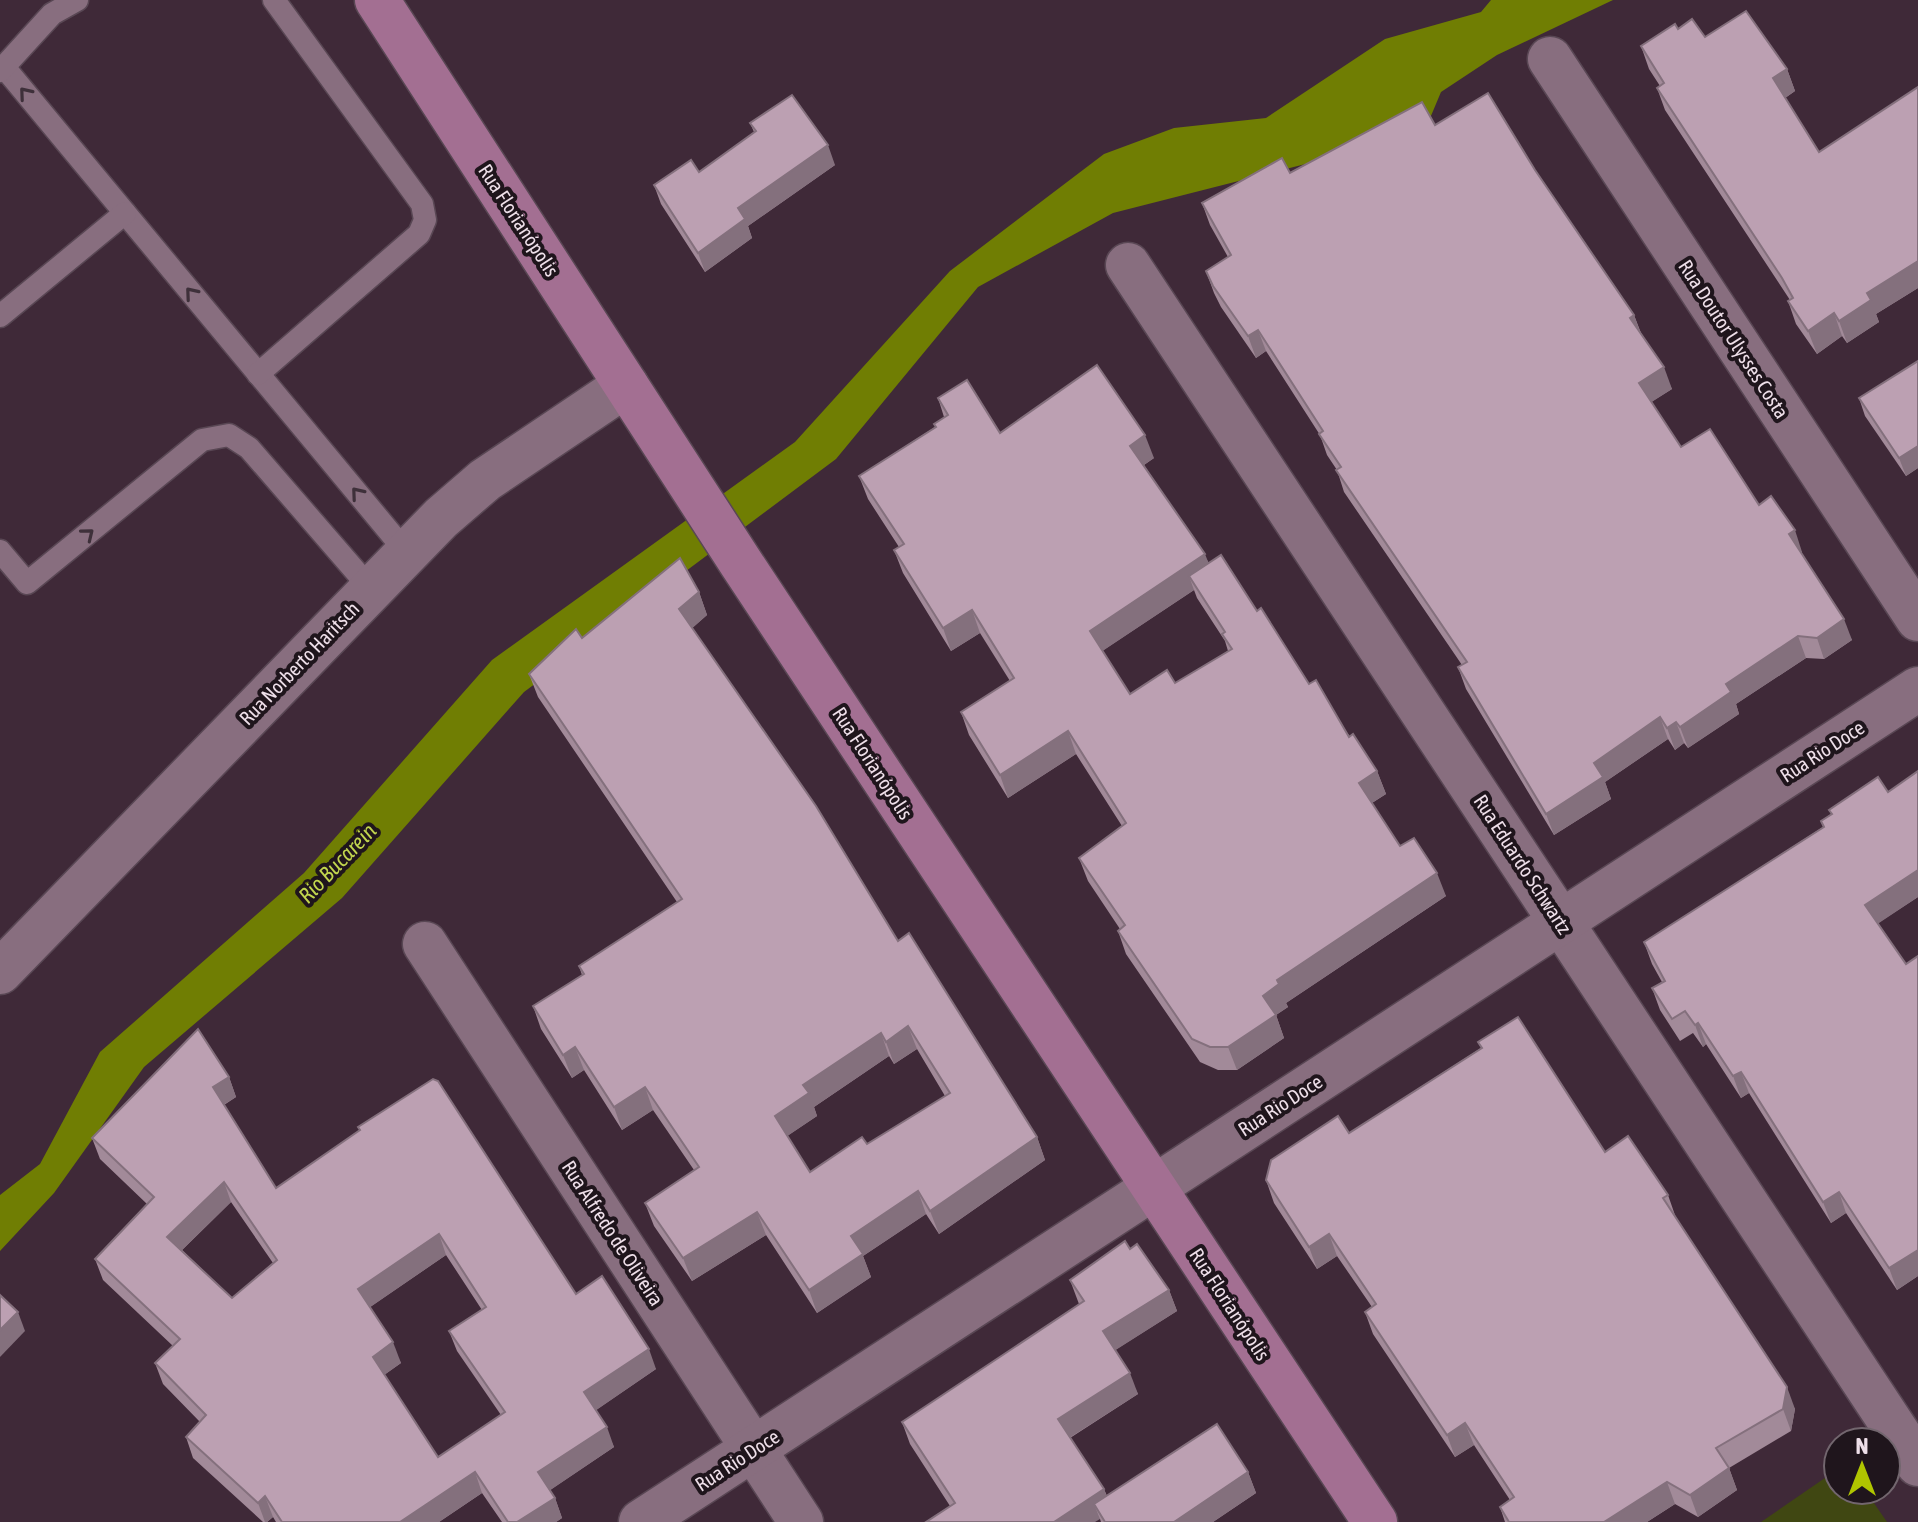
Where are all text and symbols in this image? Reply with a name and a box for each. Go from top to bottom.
one-way arrow [20,88,35,102]
street label: Rua Florianópolis [474,160,564,280]
street label: Rua Doutor Ulysses Costa [1674,255,1794,423]
one-way arrow [186,288,201,302]
one-way arrow [352,488,367,502]
one-way arrow [79,529,93,544]
street label: Rua Norberto Haritsch [234,597,364,729]
street label: Rua Florianópolis [828,703,918,823]
street label: Rua Rio Doce [1776,715,1868,787]
street label: Rua Eduardo Schwartz [1469,790,1577,938]
water label: Rio Bucarein [293,818,381,908]
street label: Rua Rio Doce [1234,1069,1326,1141]
street label: Rua Alfredo de Oliveira [558,1156,668,1310]
street label: Rua Florianópolis [1185,1244,1275,1364]
street label: Rua Rio Doce [691,1424,783,1496]
north arrow [1822,1426,1902,1506]
text: N [1856,1433,1868,1459]

